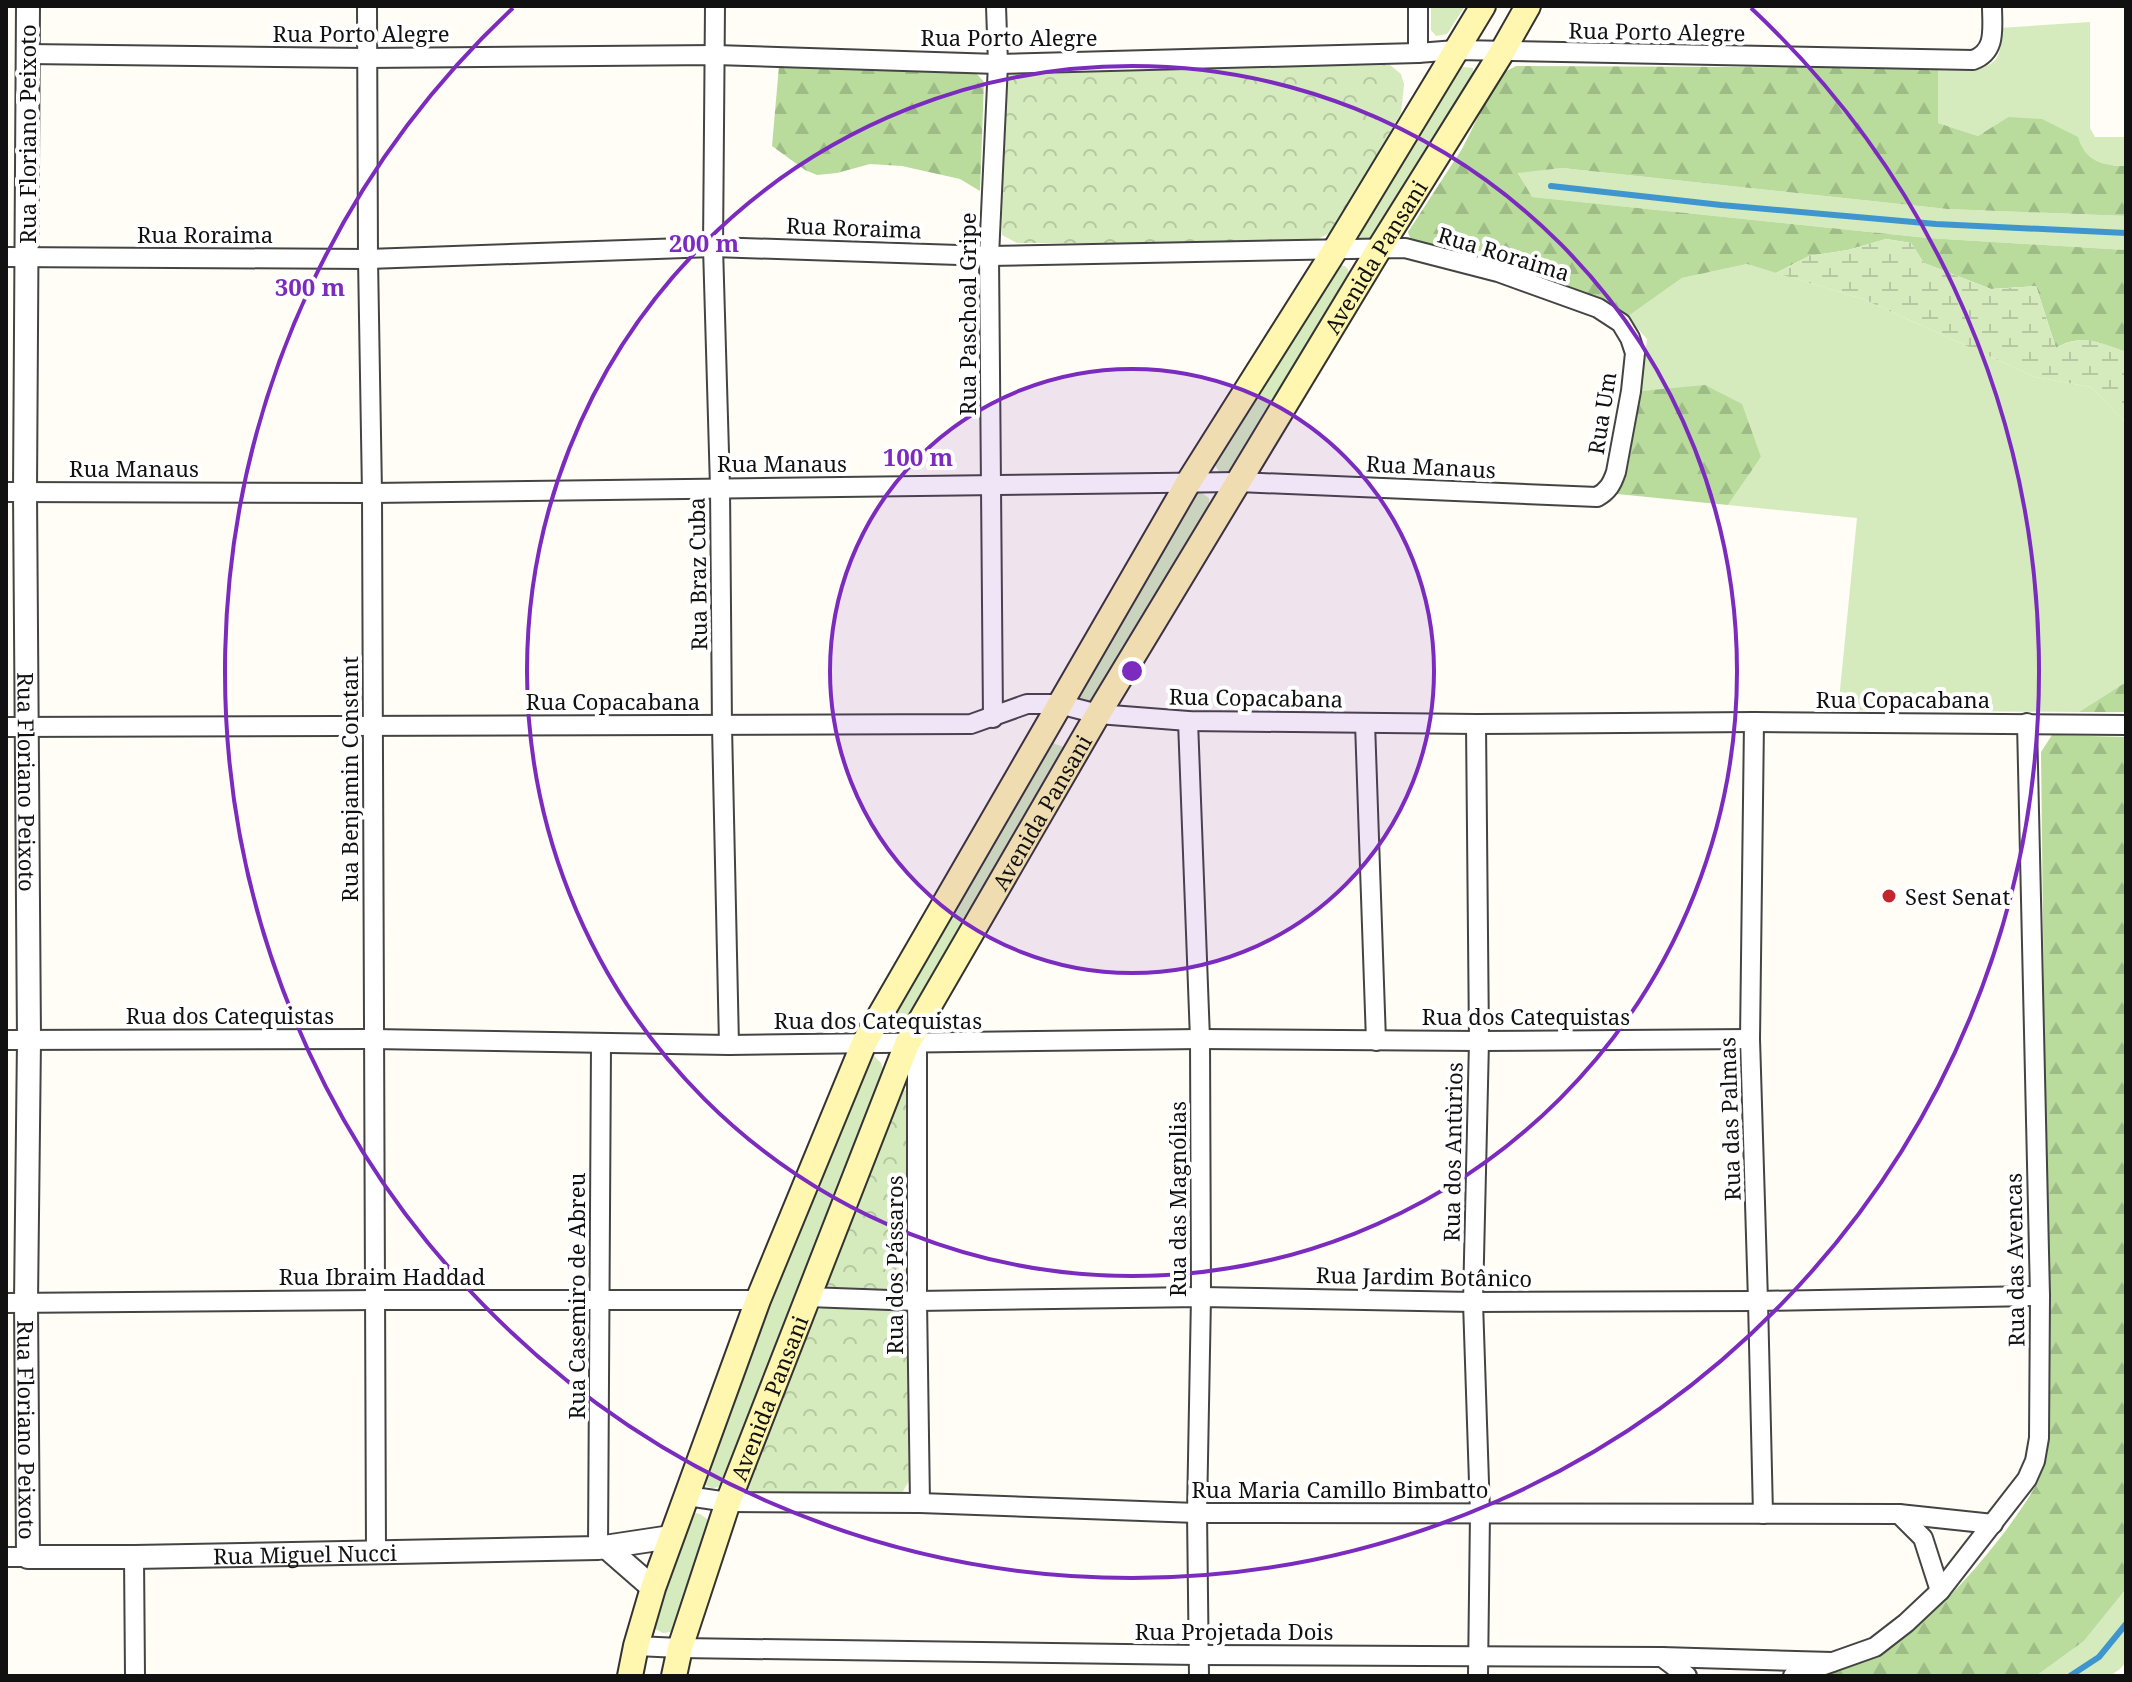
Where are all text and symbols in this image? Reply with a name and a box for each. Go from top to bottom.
street label: Rua Porto Alegre [1568,14,1746,48]
street label: Rua Porto Alegre [272,18,450,48]
street label: Rua Porto Alegre [920,22,1098,52]
street label: Rua Floriano Peixoto [12,24,42,244]
street label: Avenida Pansani [1316,174,1434,339]
street label: Rua Roraima [785,210,923,244]
street label: Rua Paschoal Gripe [952,213,982,415]
street label: Rua Roraima [137,219,273,249]
street label: Rua Roraima [1435,219,1573,287]
text: 200 m [669,226,740,259]
text: 300 m [275,270,346,303]
street label: Rua Um [1580,369,1622,456]
text: 100 m [883,440,954,473]
street label: Rua Manaus [717,448,847,478]
street label: Rua Manaus [1365,448,1497,484]
street label: Rua Manaus [69,453,199,483]
street label: Rua Braz Cuba [681,497,713,651]
street label: Rua Benjamin Constant [334,656,364,902]
centre of rings [1118,657,1146,685]
street label: Rua Floriano Peixoto [11,672,43,892]
street label: Rua Copacabana [1169,680,1343,714]
street label: Rua Copacabana [1816,684,1990,714]
street label: Rua Copacabana [526,686,700,716]
street label: Avenida Pansani [984,729,1098,895]
place label: Sest Senat [1905,881,2010,911]
marker: Sest Senat [1880,887,1898,905]
street label: Rua dos Catequistas [126,1000,334,1030]
street label: Rua dos Catequistas [1422,1001,1630,1031]
street label: Rua dos Catequistas [774,1005,982,1035]
street label: Rua das Palmas [1711,1037,1747,1201]
street label: Rua dos Antùrios [1435,1062,1469,1242]
street label: Rua das Magnólias [1162,1101,1192,1297]
street label: Rua Casemiro de Abreu [561,1173,591,1419]
street label: Rua das Avencas [1997,1173,2031,1347]
street label: Rua dos Pássaros [879,1175,909,1355]
street label: Rua Jardim Botânico [1316,1259,1532,1293]
street label: Rua Ibraim Haddad [279,1261,486,1291]
street label: Avenida Pansani [723,1311,814,1485]
street label: Rua Floriano Peixoto [11,1320,43,1540]
street label: Rua Maria Camillo Bimbatto [1191,1474,1489,1504]
street label: Rua Miguel Nucci [213,1537,397,1570]
street label: Rua Projetada Dois [1135,1616,1333,1646]

